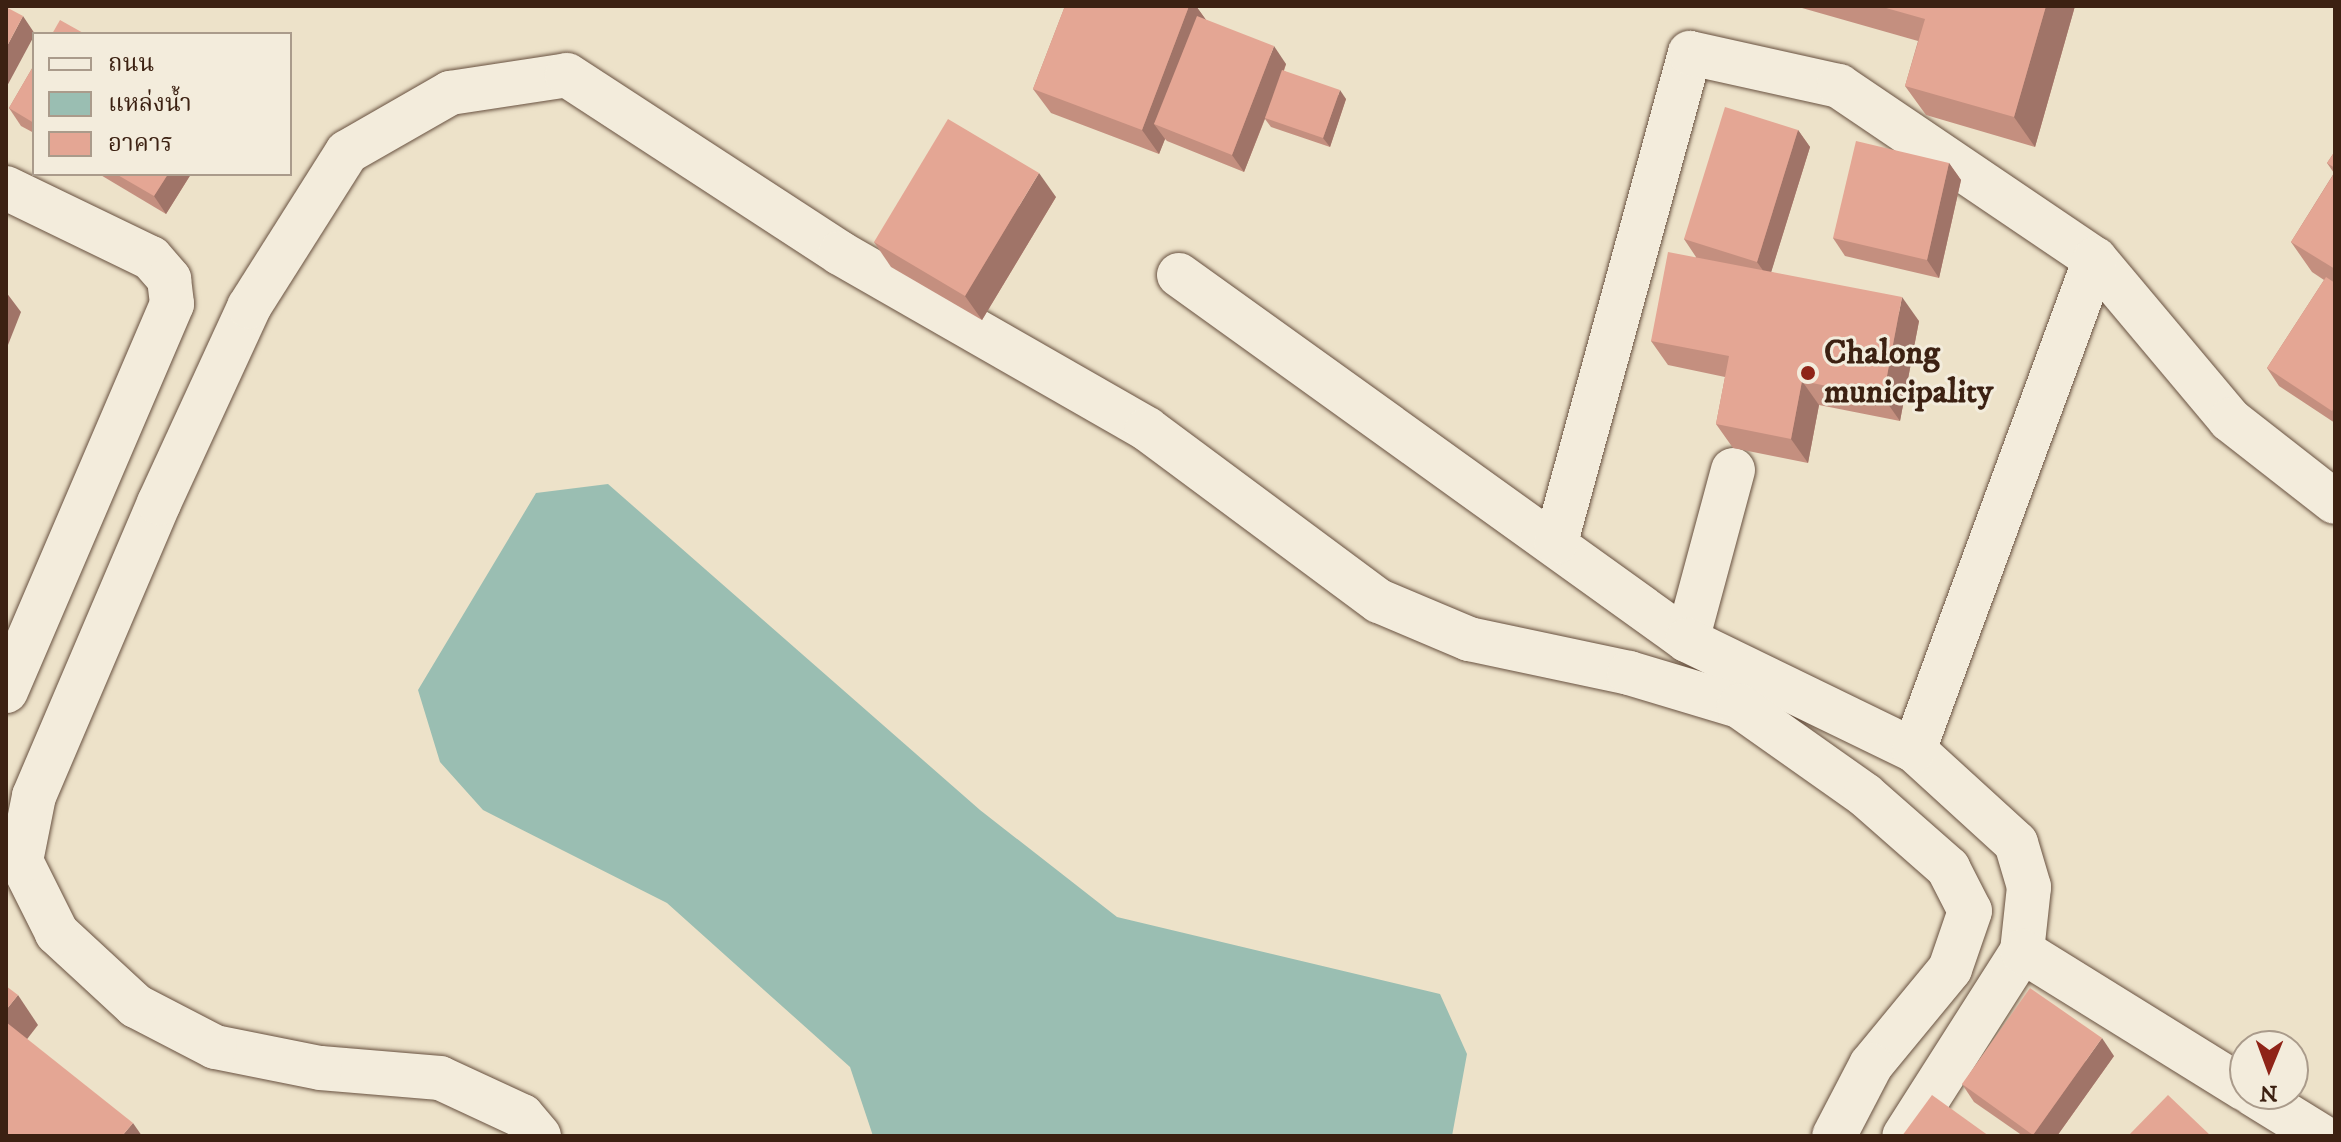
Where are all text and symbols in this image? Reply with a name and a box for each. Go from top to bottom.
legend [32,32,292,176]
text: ถนน [108,49,154,79]
text: แหล่งน้ำ [108,89,192,119]
text: อาคาร [108,129,173,159]
place label: Chalong municipality [1824,333,1993,412]
marker: Chalong municipality [1799,364,1817,382]
north arrow [2229,1030,2309,1110]
text: N [2259,1079,2278,1106]

